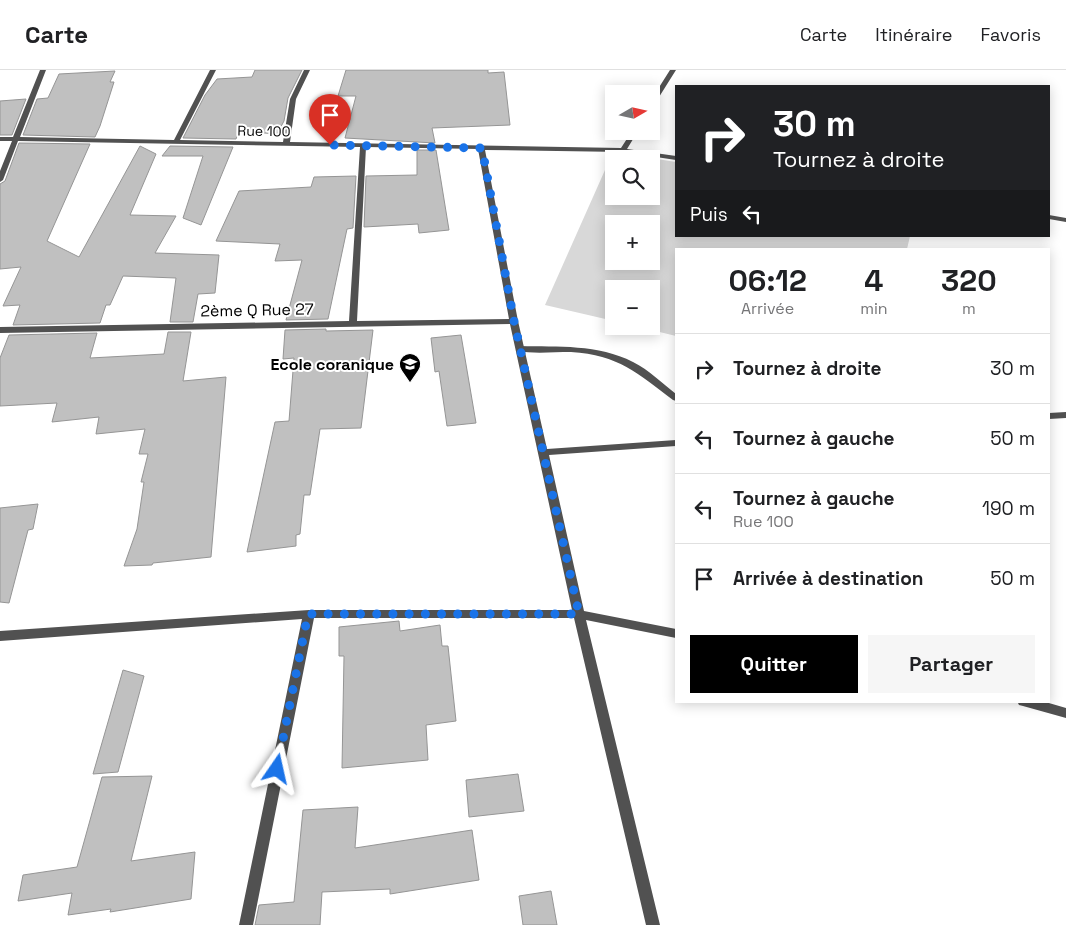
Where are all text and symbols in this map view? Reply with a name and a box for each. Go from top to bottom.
text: Carte [25,19,88,50]
text: Carte [800,23,847,46]
text: Itinéraire [875,23,952,46]
text: Favoris [980,23,1041,46]
north arrow [605,85,660,140]
map controls [605,85,660,335]
pin [309,94,351,145]
icon: arrive [316,101,344,129]
text: 30 m [773,102,856,146]
icon: right [690,105,755,170]
street label: Rue 100 [237,122,291,140]
text: Tournez à droite [773,145,944,173]
button: search [605,150,660,205]
icon: left [738,200,766,228]
text: Puis [690,202,728,227]
button: + [605,215,660,270]
text: 06:12 [728,261,807,300]
text: 4 [864,261,883,300]
text: 320 [941,261,997,300]
button: − [605,280,660,335]
text: Arrivée [741,298,794,319]
text: min [860,298,888,319]
text: m [962,298,976,319]
street label: 2ème Q Rue 27 [200,299,314,321]
school or university icon: Ecole coranique [398,352,422,383]
place label: Ecole coranique [270,354,394,375]
icon: right [690,355,718,383]
text: Tournez à droite [733,356,882,381]
text: 30 m [990,356,1035,381]
icon: left [690,425,718,453]
text: Tournez à gauche [733,426,895,451]
text: 50 m [990,426,1035,451]
text: Tournez à gauche [733,486,895,511]
icon: left [690,495,718,523]
text: 190 m [982,496,1035,521]
text: Rue 100 [733,511,794,532]
icon: arrive [690,565,718,593]
text: Arrivée à destination [733,566,923,591]
text: 50 m [990,566,1035,591]
button: Quitter [690,635,858,693]
button: Partager [868,635,1035,693]
position arrow [250,742,302,794]

